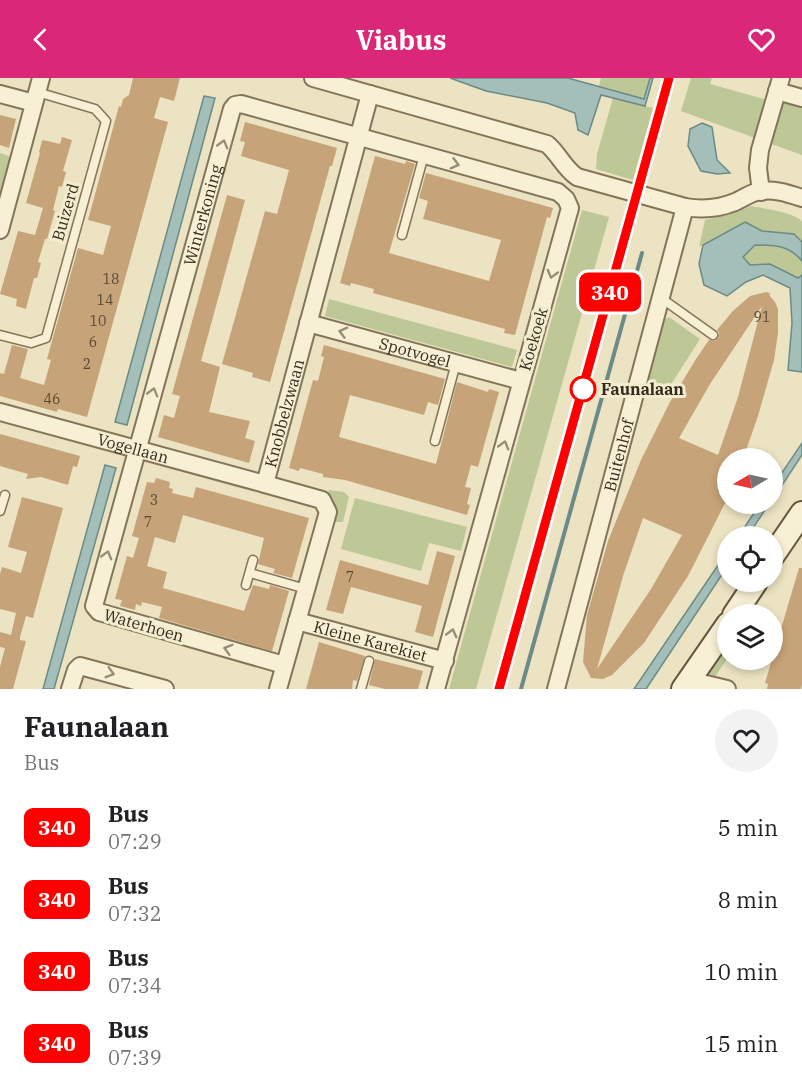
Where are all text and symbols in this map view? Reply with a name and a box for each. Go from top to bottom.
text: Viabus [356,22,446,57]
icon: back [24,23,57,56]
icon: heart [745,23,778,56]
one-way arrow [215,139,228,149]
one-way arrow [450,156,460,169]
street label: Winterkoning [179,162,226,268]
street label: Buizerd [47,181,83,243]
one-way arrow [547,268,559,279]
house number: 18 [103,270,119,288]
line badge: 340 [576,272,644,312]
text: 340 [591,278,629,306]
house number: 14 [97,291,113,309]
street label: Koekoek [514,304,552,373]
house number: 91 [754,308,770,326]
house number: 10 [90,312,106,330]
one-way arrow [339,327,349,339]
house number: 6 [89,333,97,351]
street label: Spotvogel [377,333,453,372]
house number: 2 [83,355,91,373]
street label: Knobbelzwaan [260,357,308,469]
marker: Faunalaan [570,376,596,402]
place label: Faunalaan [601,379,684,399]
one-way arrow [145,387,158,397]
house number: 46 [44,390,60,408]
street label: Buitenhof [599,415,638,494]
street label: Vogellaan [95,429,171,467]
one-way arrow [496,440,509,450]
north arrow [717,448,783,514]
map controls [717,448,783,670]
house number: 3 [150,491,158,509]
house number: 7 [144,513,152,531]
button: locate [717,526,783,592]
one-way arrow [100,550,112,561]
house number: 7 [346,568,354,586]
street label: Waterhoen [102,604,186,646]
button: layers [717,604,783,670]
street label: Kleine Karekiet [312,616,430,666]
one-way arrow [445,628,458,638]
one-way arrow [223,644,234,656]
one-way arrow [104,666,115,678]
text: Faunalaan [24,708,169,745]
button: heart [715,709,778,772]
text: Bus [24,749,59,776]
text: Bus [108,799,149,828]
text: 340 [38,813,76,841]
text: 5 min [718,813,778,842]
text: 07:29 [108,828,162,855]
text: Bus [108,871,149,900]
text: 340 [38,885,76,913]
text: 8 min [718,885,778,914]
text: 07:32 [108,900,162,927]
text: Bus [108,943,149,972]
text: 340 [38,957,76,985]
text: 10 min [705,957,778,986]
text: 07:34 [108,972,162,999]
text: Bus [108,1015,149,1044]
text: 340 [38,1029,76,1057]
text: 15 min [705,1029,778,1058]
text: 07:39 [108,1044,162,1071]

